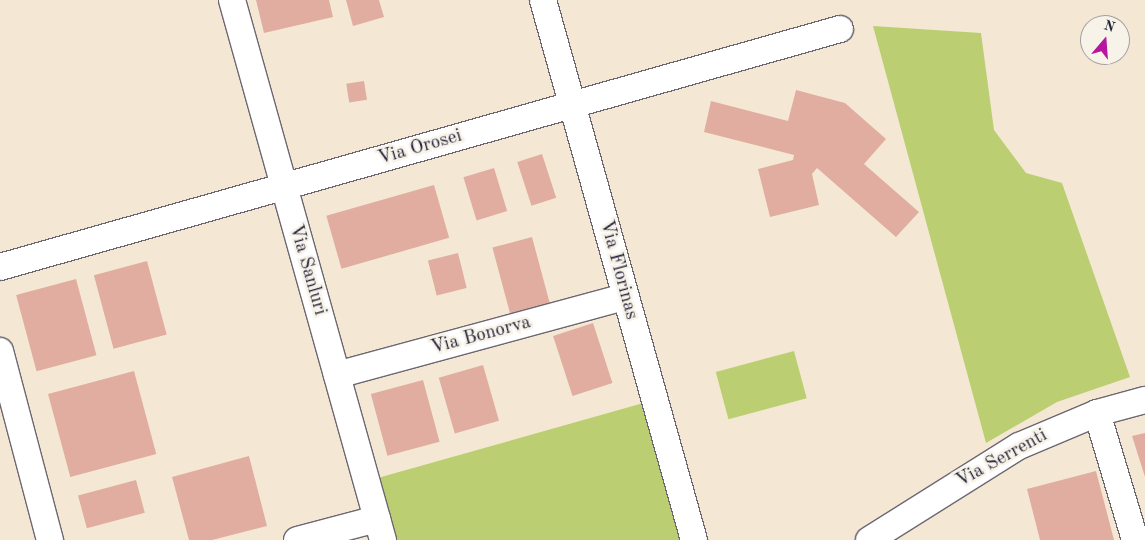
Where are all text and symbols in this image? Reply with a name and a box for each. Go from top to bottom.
north arrow [1080,15,1130,65]
text: N [1102,18,1117,35]
street label: Via Orosei [375,125,465,171]
street label: Via Florinas [594,218,642,322]
street label: Via Sanluri [283,222,331,318]
street label: Via Bonorva [429,312,533,360]
street label: Via Serrenti [953,425,1051,493]

